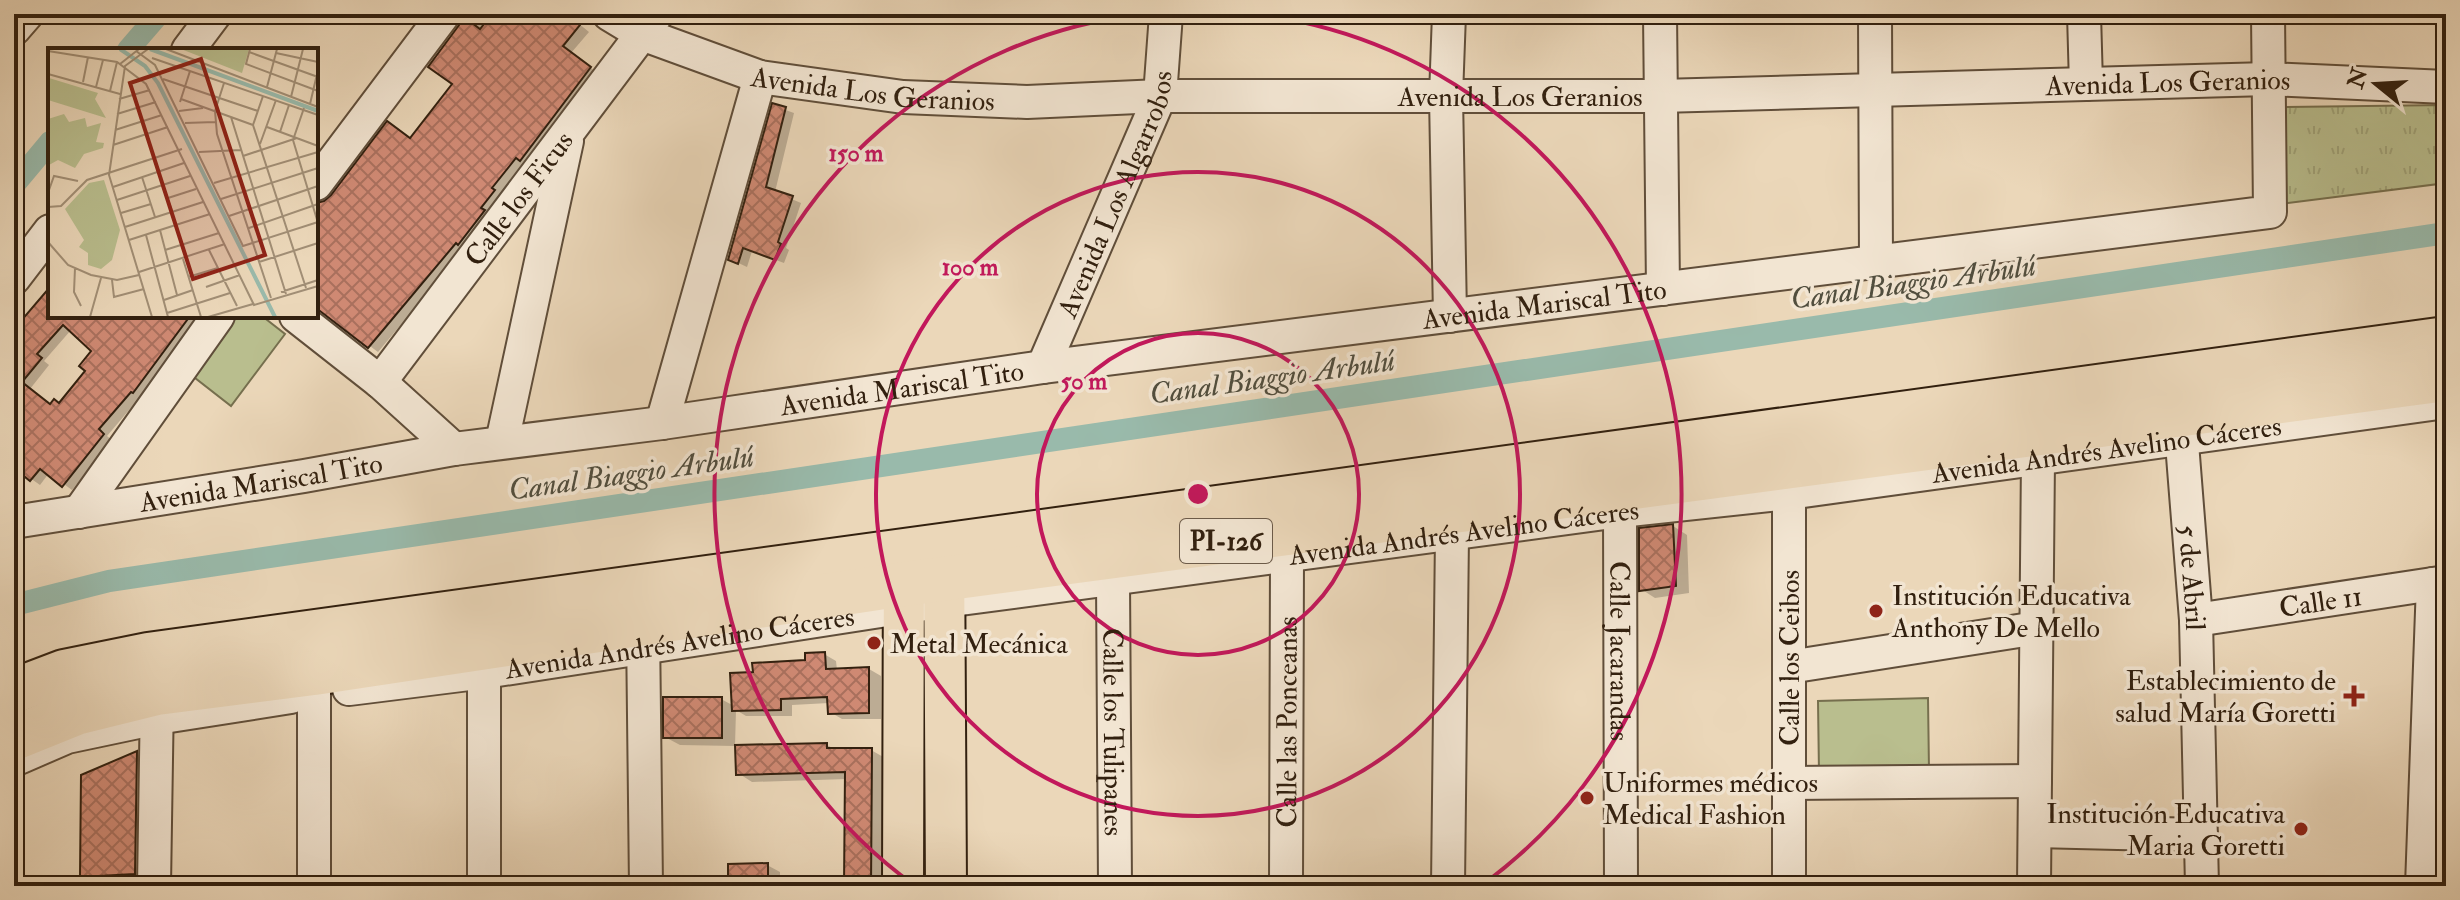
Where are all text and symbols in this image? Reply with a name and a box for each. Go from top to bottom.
north arrow [2336,44,2416,124]
inset map [48,48,318,318]
street label: Avenida Los Geranios [748,60,996,120]
street label: Avenida Los Geranios [2044,63,2291,104]
text: N [2341,64,2374,93]
street label: Avenida Los Algarrobos [1050,70,1181,324]
street label: Avenida Los Geranios [1397,80,1643,115]
street label: Calle los Ficus [457,125,582,274]
text: 150 m [829,138,884,169]
water label: Canal Biaggio Arbulú [1788,247,2040,318]
text: 100 m [942,252,999,283]
street label: Avenida Mariscal Tito [1419,272,1669,338]
water label: Canal Biaggio Arbulú [1147,342,1399,413]
street label: Avenida Mariscal Tito [777,354,1026,425]
text: 50 m [1061,366,1108,397]
street label: Avenida Andrés Avelino Cáceres [1929,409,2284,492]
water label: Canal Biaggio Arbulú [506,438,758,509]
street label: Avenida Mariscal Tito [136,446,385,521]
centre of rings [1184,480,1212,508]
street label: Avenida Andrés Avelino Cáceres [1286,493,1641,574]
road number: PI-126 [1180,519,1272,563]
street label: 5 de Abril [2170,523,2212,631]
street label: Calle Jacarandas [1601,561,1637,741]
street label: Calle los Ceibos [1773,570,1808,746]
place label: Institución Educativa Anthony De Mello [1891,579,2131,646]
street label: Calle 11 [2277,579,2365,626]
street label: Avenida Andrés Avelino Cáceres [502,599,857,688]
marker: Institución Educativa Anthony De Mello [1867,602,1885,620]
street label: Calle las Ponceanas [1270,616,1306,828]
place label: Metal Mecánica [890,627,1068,662]
street label: Calle los Tulipanes [1094,628,1131,836]
marker: Metal Mecánica [865,634,883,652]
place label: Establecimiento de salud María Goretti [2115,664,2336,731]
marker: Establecimiento de salud María Goretti [2343,685,2365,707]
place label: Uniformes médicos Medical Fashion [1603,766,1818,833]
marker: Uniformes médicos Medical Fashion [1578,789,1596,807]
place label: Institución Educativa Maria Goretti [2046,797,2285,864]
marker: Institución Educativa Maria Goretti [2292,820,2310,838]

